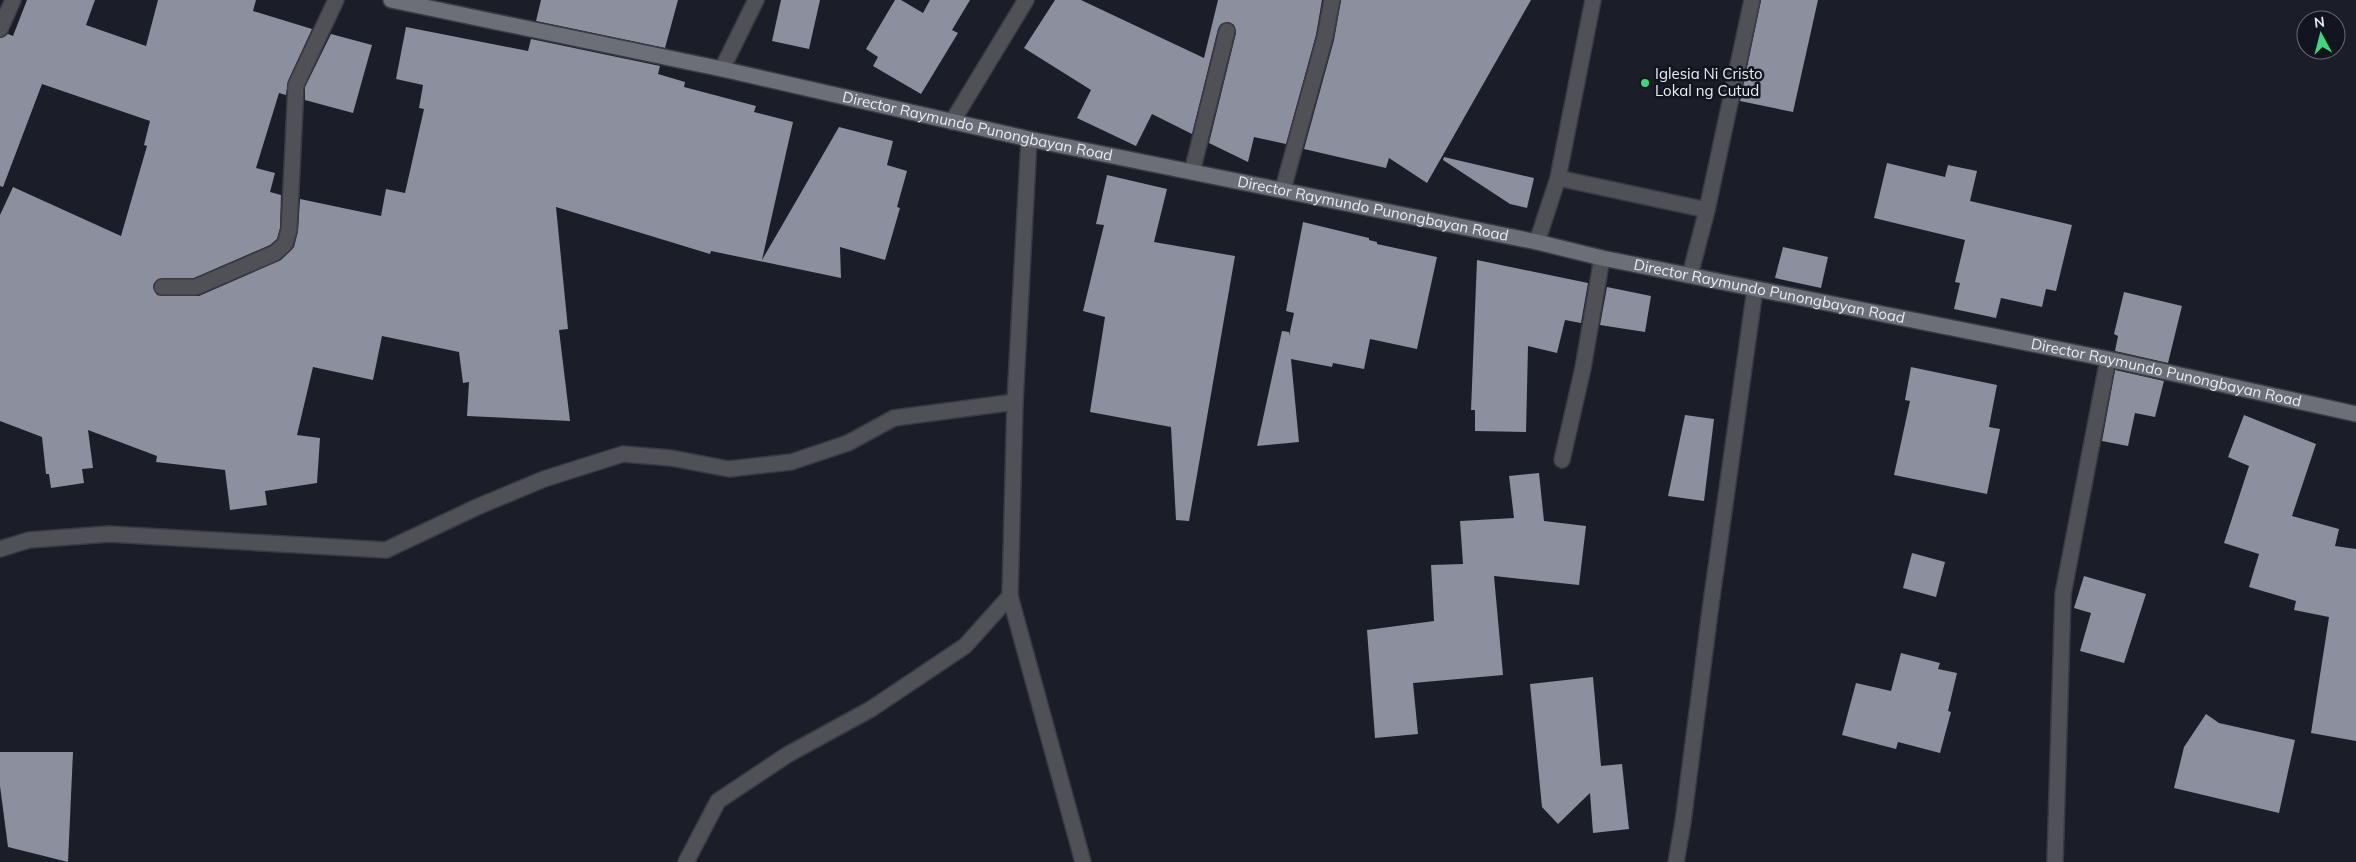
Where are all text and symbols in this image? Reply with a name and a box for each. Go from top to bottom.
north arrow [2296,10,2346,60]
text: N [2313,13,2326,32]
place label: Iglesia Ni Cristo Lokal ng Cutud [1655,64,1763,100]
marker: Iglesia Ni Cristo Lokal ng Cutud [1639,77,1651,89]
street label: Director Raymundo Punongbayan Road [841,87,1114,165]
street label: Director Raymundo Punongbayan Road [1236,172,1510,245]
street label: Director Raymundo Punongbayan Road [1632,255,1907,327]
street label: Director Raymundo Punongbayan Road [2029,334,2303,411]

